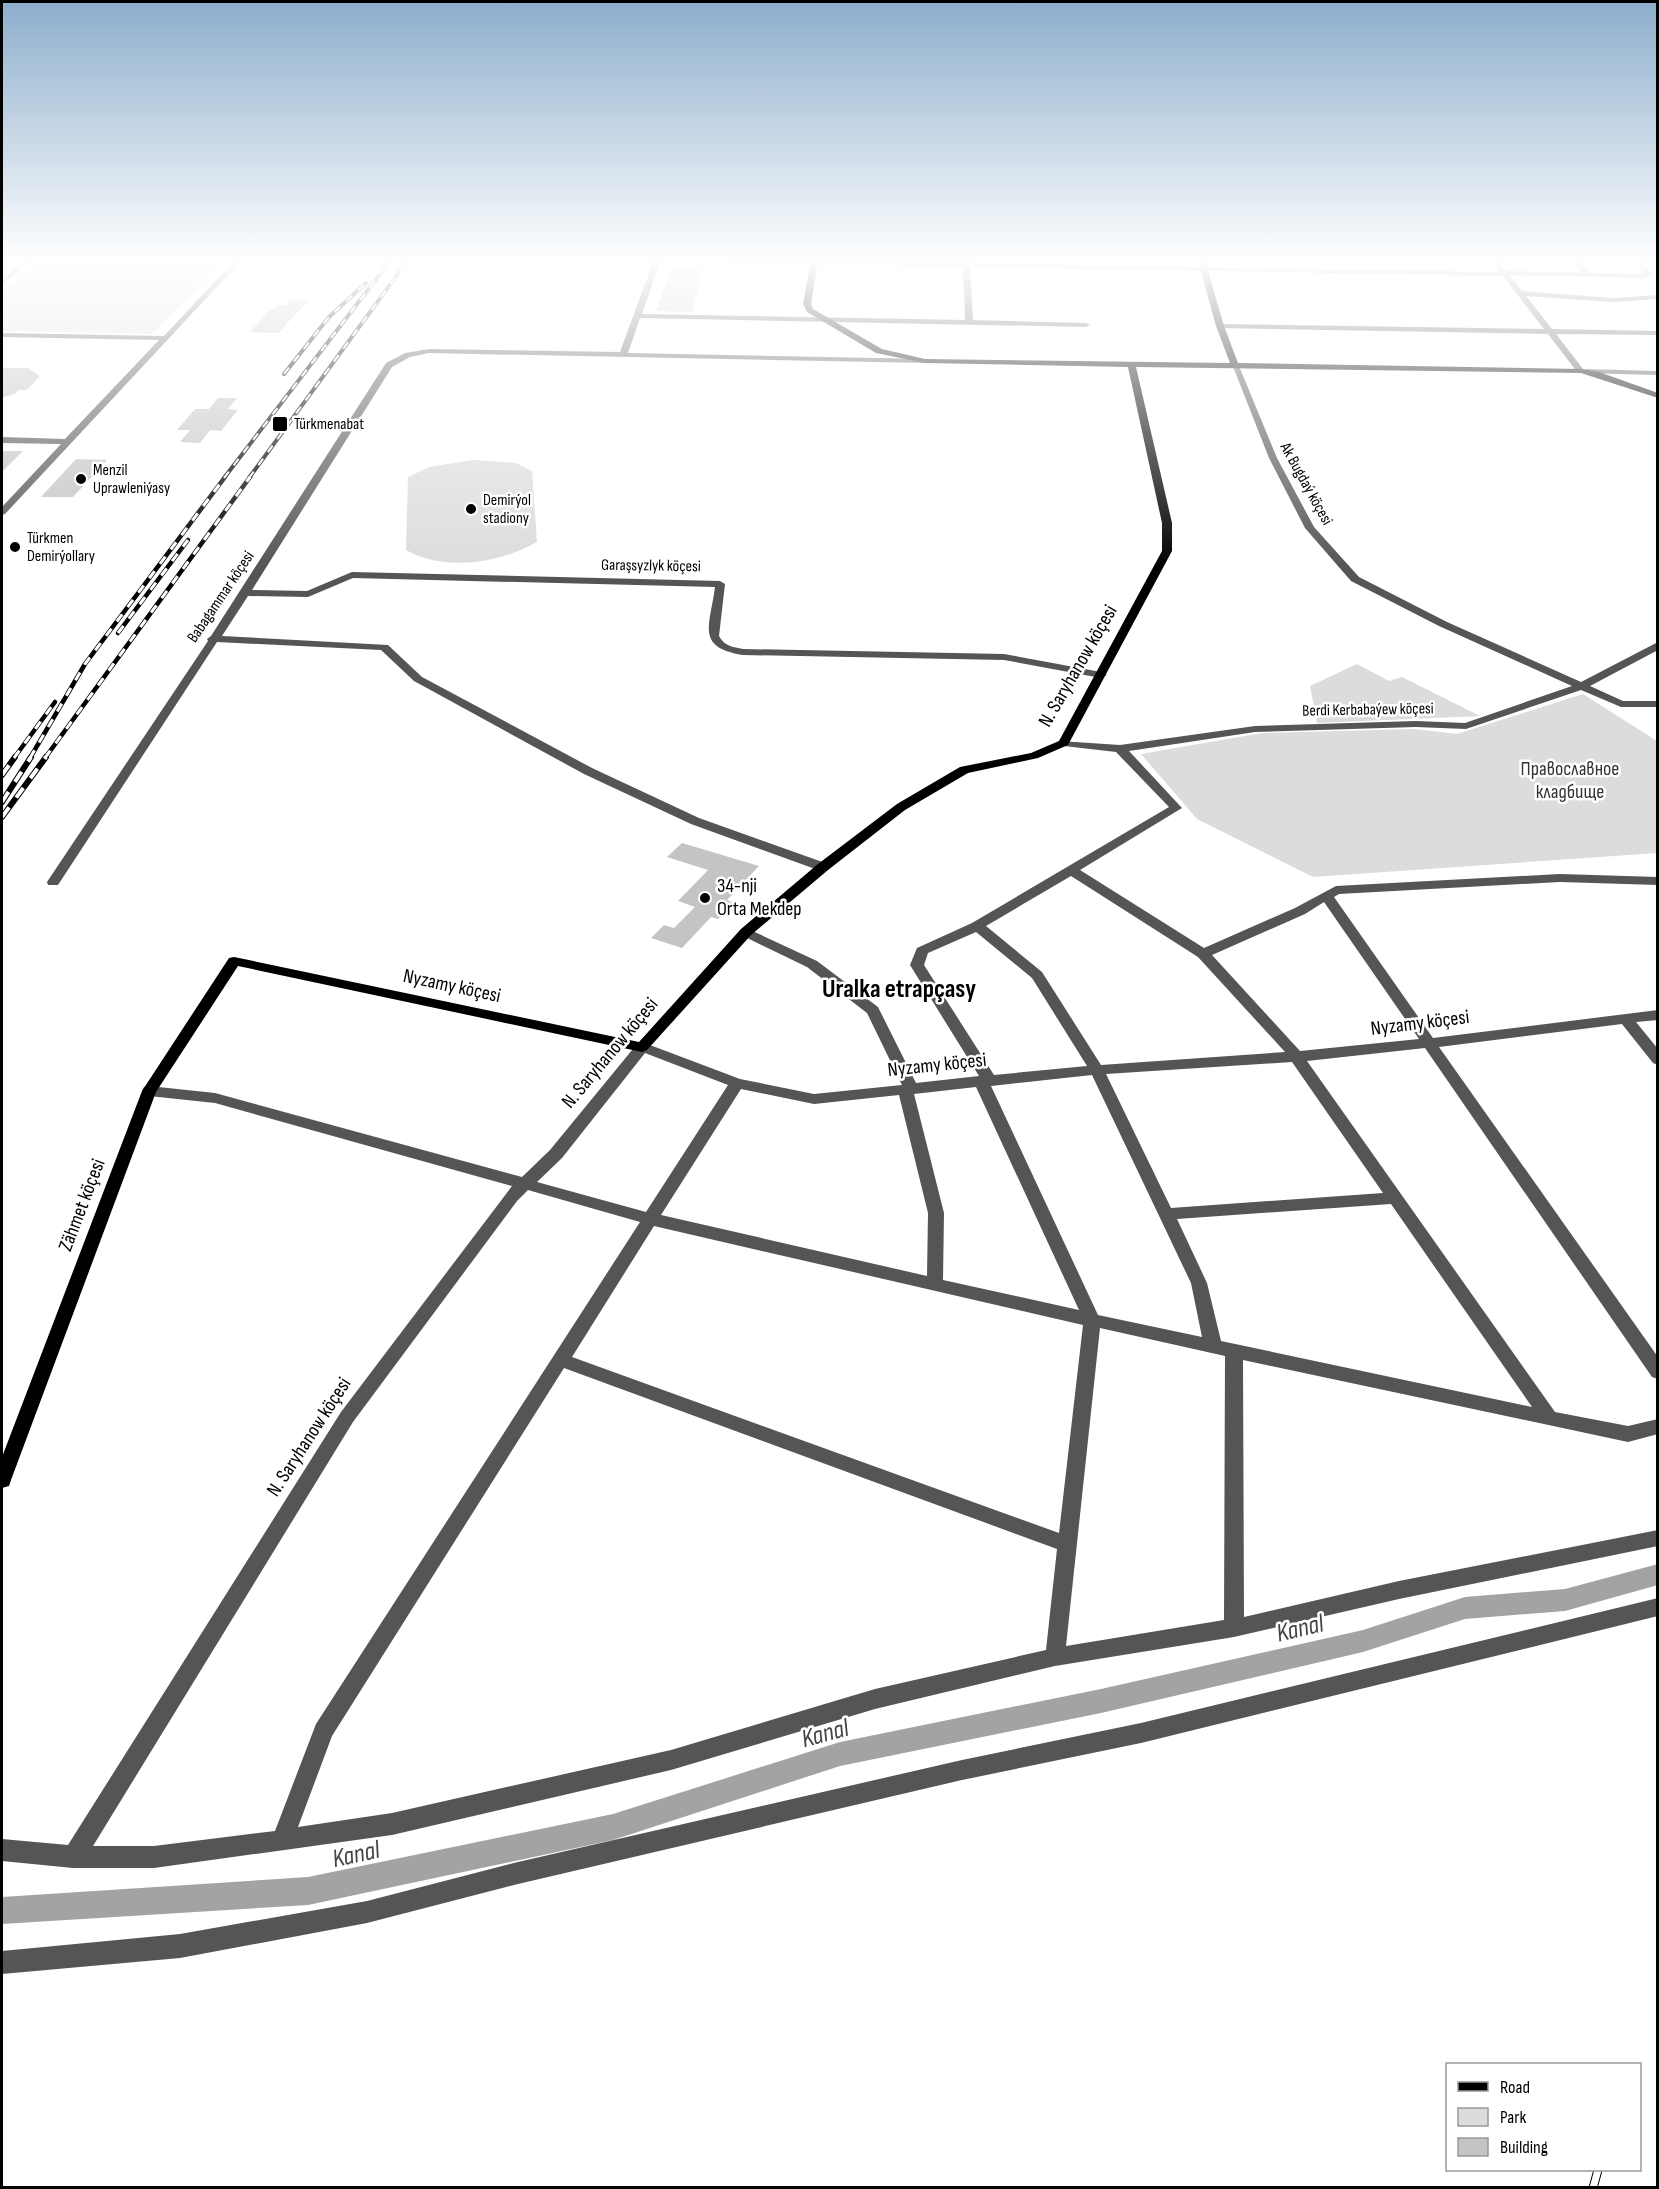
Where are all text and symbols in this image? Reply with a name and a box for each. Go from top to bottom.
marker: Türkmenabat [271,415,289,433]
place label: Türkmenabat [294,415,364,434]
street label: Ak Bugdaý köçesi [1275,439,1336,529]
place label: Menzil Uprawleniýasy [93,461,170,498]
marker: Menzil Uprawleniýasy [74,472,88,486]
place label: Demirýol stadiony [483,491,531,528]
marker: Demirýol stadiony [464,502,478,516]
place label: Türkmen Demirýollary [27,529,95,566]
marker: Türkmen Demirýollary [8,540,22,554]
street label: Babagammar köçesi [183,548,259,646]
street label: Garaşsyzlyk köçesi [601,556,701,576]
street label: N. Saryhanow köçesi [1033,601,1123,731]
street label: Berdi Kerbabaýew köçesi [1302,699,1434,721]
park label: Православное кладбище [1521,757,1619,804]
place label: 34-nji Orta Mekdep [717,874,802,921]
marker: 34-nji Orta Mekdep [698,891,712,905]
street label: Nyzamy köçesi [401,964,503,1008]
district label: Uralka etrapçasy [822,974,976,1005]
street label: N. Saryhanow köçesi [557,993,663,1113]
street label: Nyzamy köçesi [1369,1005,1471,1041]
street label: Nyzamy köçesi [886,1048,988,1082]
street label: Zähmet köçesi [53,1155,111,1255]
street label: N. Saryhanow köçesi [262,1373,356,1501]
water label: Kanal [1273,1608,1328,1649]
water label: Kanal [798,1713,853,1755]
water label: Kanal [329,1835,384,1875]
legend [1446,2063,1641,2171]
text: Road [1500,2077,1530,2098]
text: Park [1500,2107,1526,2128]
text: Building [1500,2137,1548,2158]

